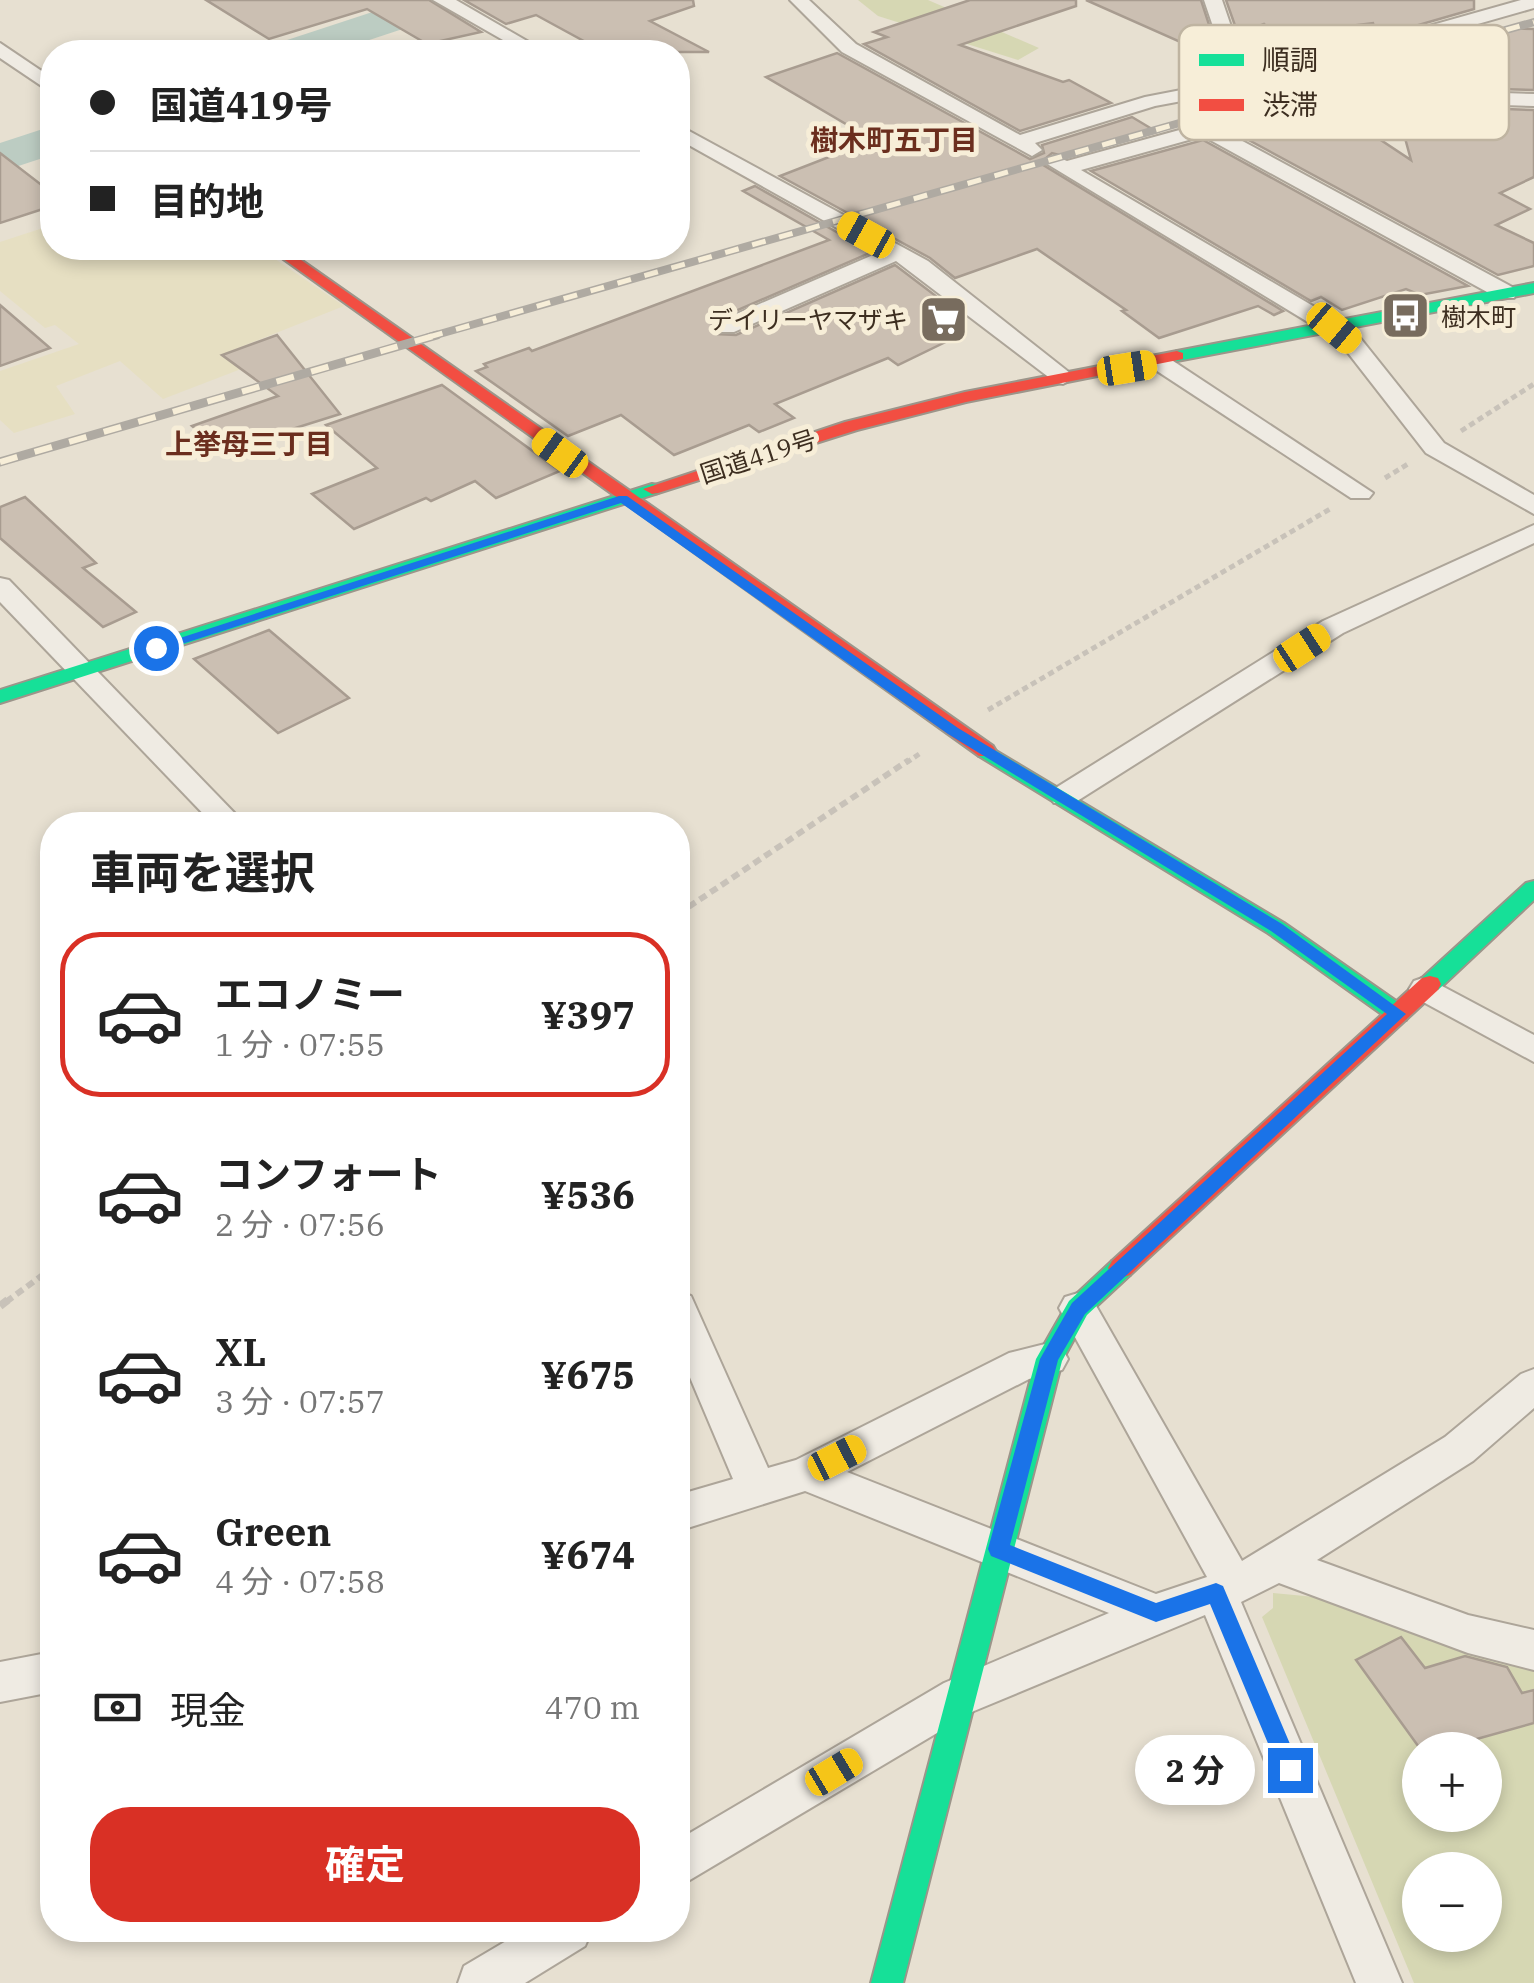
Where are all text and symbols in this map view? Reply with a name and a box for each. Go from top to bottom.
legend [1179,25,1509,140]
text: 順調 [1262,41,1318,78]
text: 国道419号 [150,80,332,129]
text: 渋滞 [1262,86,1318,123]
district label: 樹木町五丁目 [810,121,978,158]
text: 目的地 [150,176,264,225]
car [832,207,900,263]
bus stop icon: 樹木町 [1380,290,1432,342]
supermarket icon: デイリーヤマザキ [917,293,969,345]
car [1301,297,1367,359]
place label: 樹木町 [1441,300,1516,333]
place label: デイリーヤマザキ [708,303,908,336]
car [1095,348,1159,388]
street label: 国道419号 [696,422,820,490]
car [527,423,593,483]
district label: 上挙母三丁目 [165,425,333,462]
car [1269,619,1335,677]
route start [134,626,179,671]
text: 車両を選択 [90,843,315,901]
text: エコノミー [215,969,405,1018]
icon: car [95,970,185,1060]
text: ¥397 [541,990,635,1039]
text: 1 分 · 07:55 [215,1023,385,1065]
text: コンフォート [215,1149,442,1198]
icon: car [95,1150,185,1240]
text: ¥536 [541,1170,635,1219]
text: 2 分 · 07:56 [215,1203,385,1245]
text: XL [215,1327,266,1376]
icon: car [95,1330,185,1420]
text: ¥675 [541,1350,635,1399]
text: 3 分 · 07:57 [215,1380,385,1422]
car [803,1431,871,1485]
text: Green [215,1507,331,1556]
icon: car [95,1510,185,1600]
text: ¥674 [541,1530,635,1579]
text: 4 分 · 07:58 [215,1560,385,1602]
icon: cash [90,1680,145,1735]
text: 現金 [170,1685,246,1734]
text: 470 m [544,1686,640,1728]
map controls [1402,1732,1502,1952]
button: + [1402,1732,1502,1832]
callout: 2 分 [1135,1735,1255,1805]
car [801,1744,867,1800]
route end [1268,1748,1313,1793]
text: 2 分 [1166,1749,1224,1791]
button: 確定 [90,1807,640,1922]
button: − [1402,1852,1502,1952]

